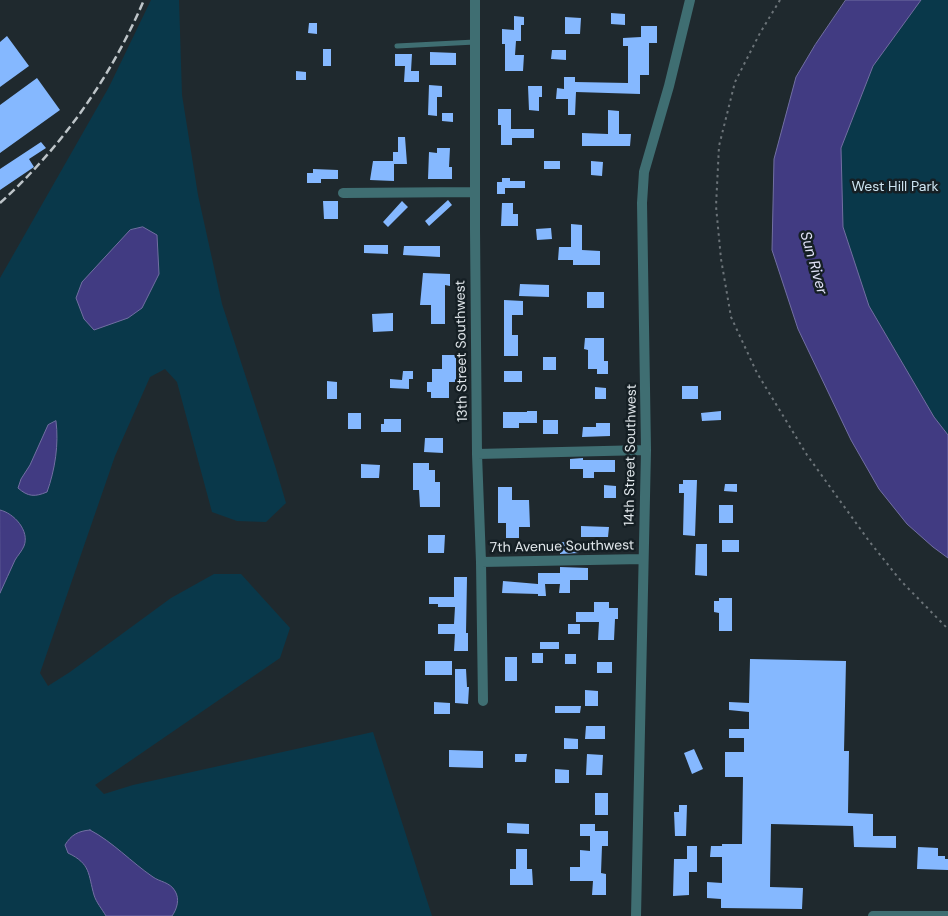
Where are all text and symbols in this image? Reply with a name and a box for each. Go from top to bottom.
park label: West Hill Park [851,179,939,195]
water label: Sun River [795,229,831,297]
street label: 13th Street Southwest [452,280,472,422]
street label: 14th Street Southwest [621,384,641,526]
street label: 7th Avenue Southwest [490,537,634,557]

